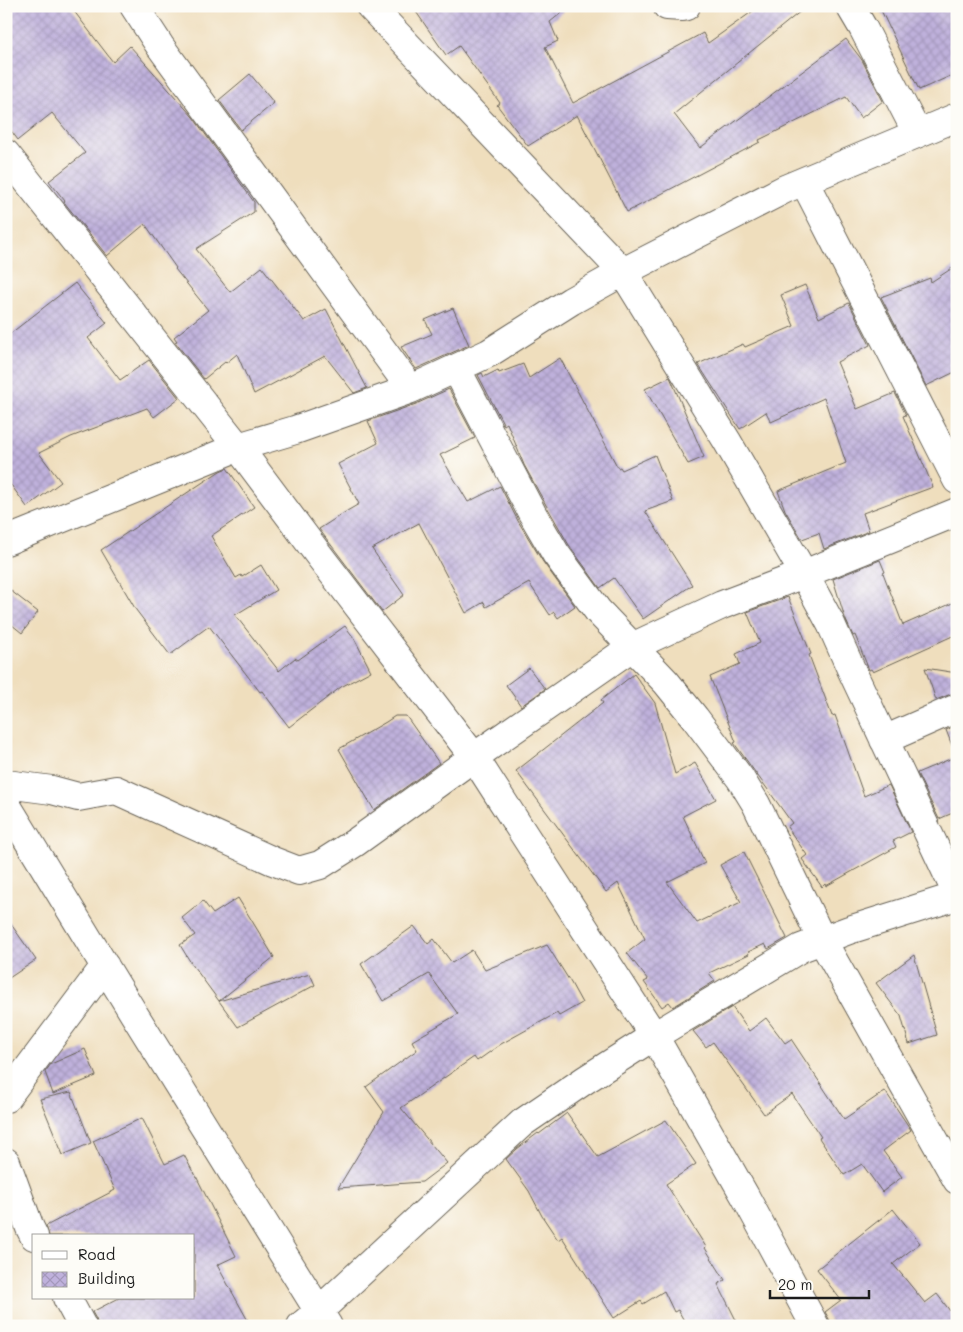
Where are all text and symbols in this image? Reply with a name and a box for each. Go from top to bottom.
legend [32,1234,195,1300]
text: Road [78,1244,115,1264]
scale bar [770,1267,869,1299]
text: Building [78,1268,135,1288]
text: 20 m [778,1274,812,1294]

